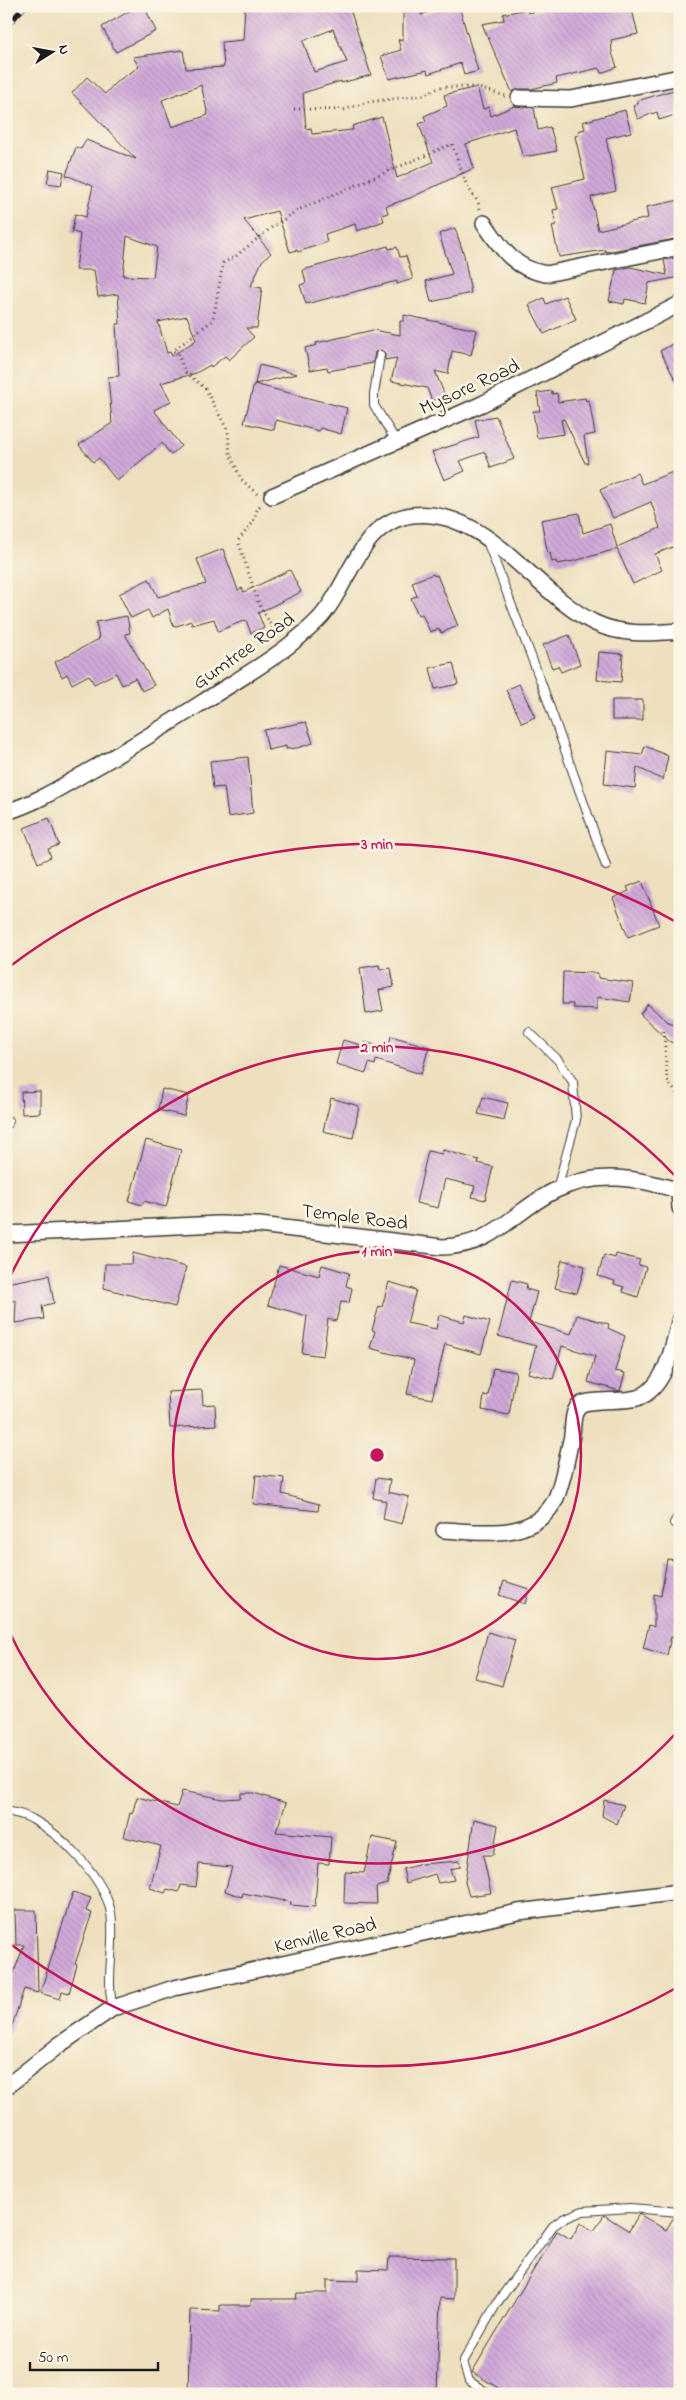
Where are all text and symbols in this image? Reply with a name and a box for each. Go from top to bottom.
north arrow [28,28,78,78]
text: N [52,43,74,56]
street label: Mysore Road [415,352,525,424]
street label: Gumtree Road [187,606,301,698]
text: 3 min [360,834,393,856]
text: 2 min [360,1037,394,1059]
street label: Temple Road [300,1198,410,1239]
text: 1 min [362,1241,393,1263]
centre of rings [368,1446,386,1464]
street label: Kenville Road [272,1911,380,1962]
scale bar [30,2340,158,2372]
text: 50 m [38,2347,69,2369]

